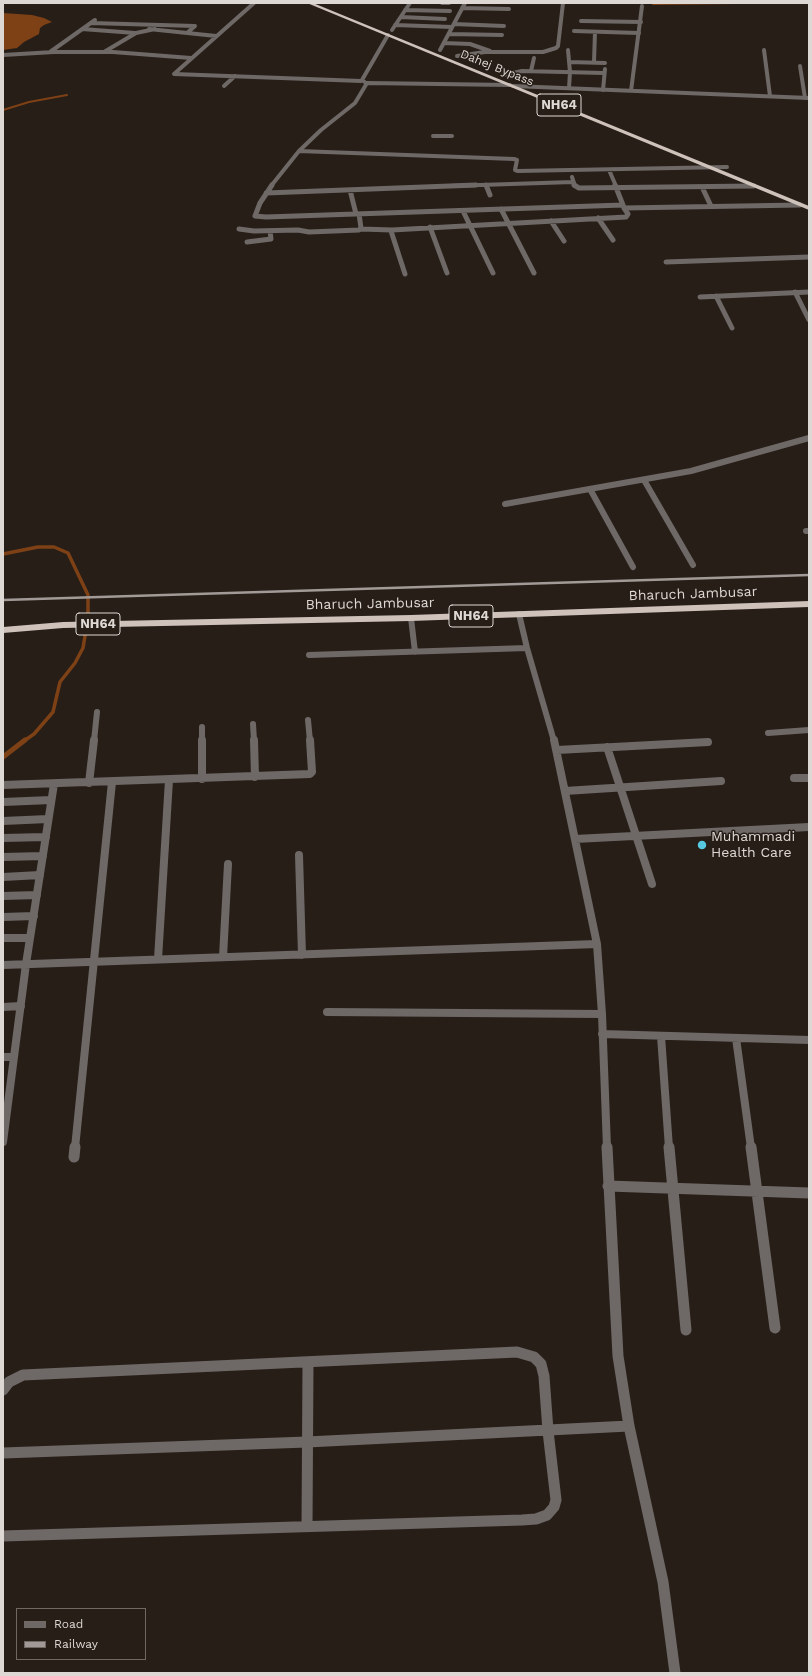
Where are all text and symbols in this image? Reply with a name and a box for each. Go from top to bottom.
street label: Dahej Bypass [458,47,536,89]
road number: NH64 [537,94,581,116]
street label: Bharuch Jambusar [628,583,758,605]
street label: Bharuch Jambusar [305,594,435,614]
road number: NH64 [449,605,493,627]
road number: NH64 [76,613,120,635]
place label: Muhammadi Health Care [711,829,795,862]
marker: Muhammadi Health Care [696,839,708,851]
legend [16,1608,146,1660]
text: Road [54,1617,83,1631]
text: Railway [54,1637,98,1651]

